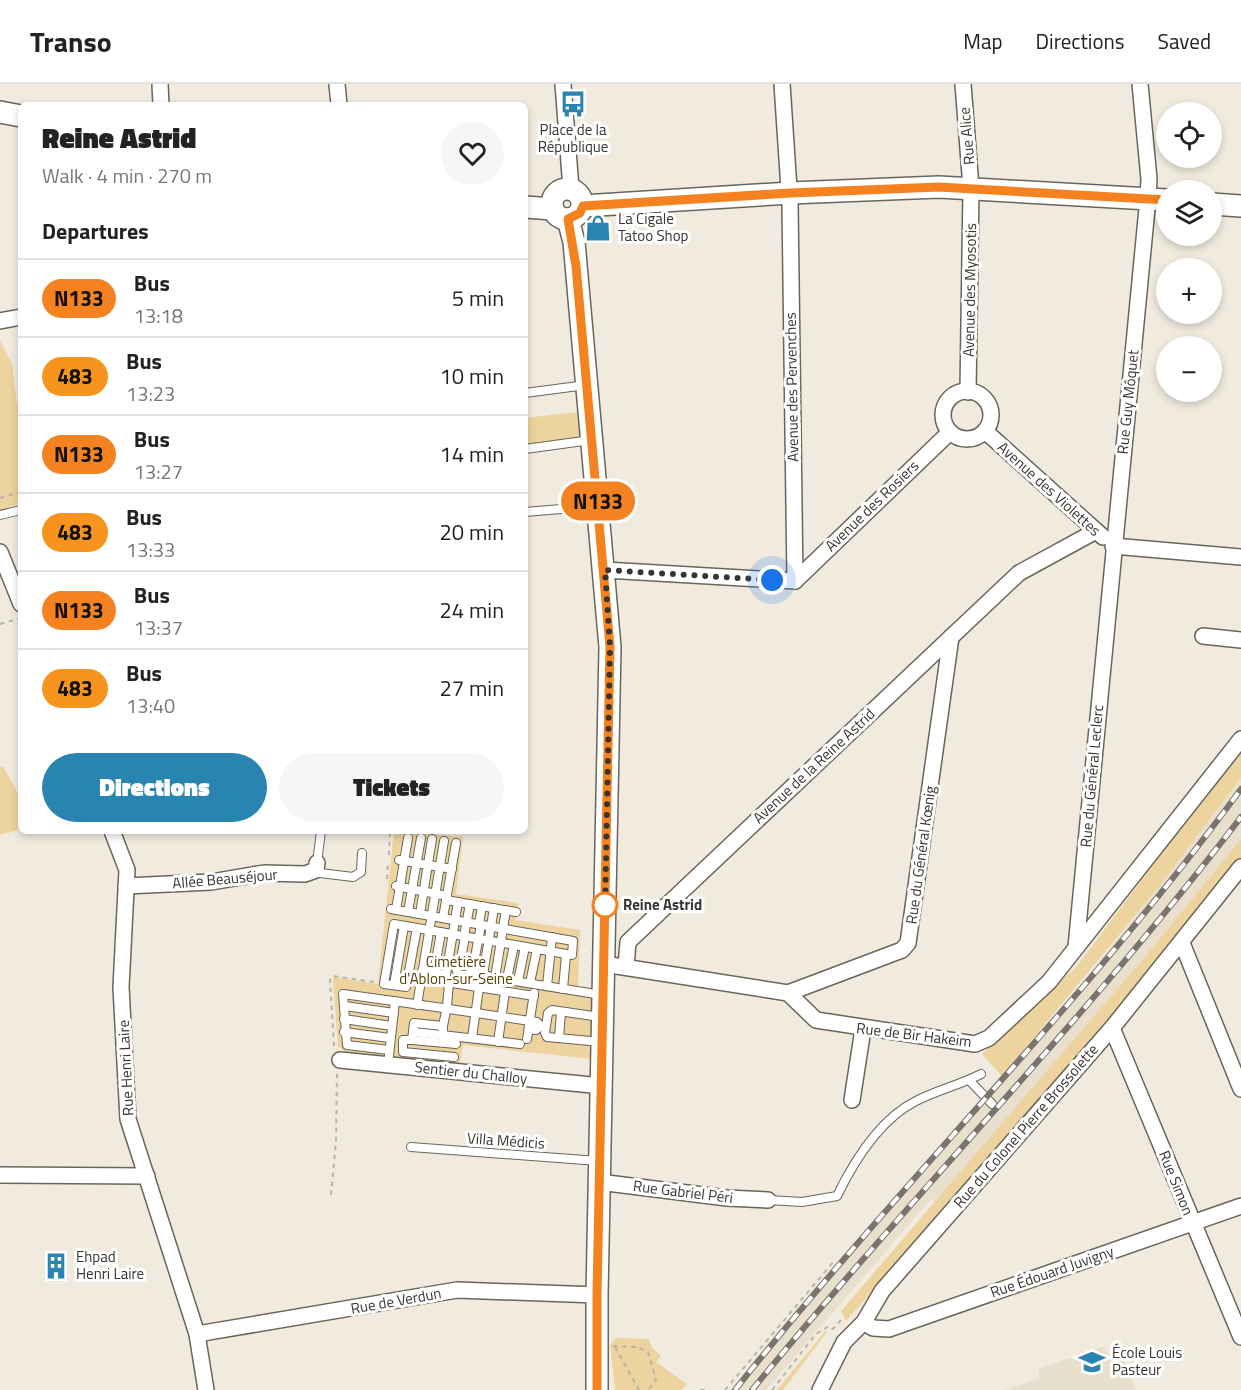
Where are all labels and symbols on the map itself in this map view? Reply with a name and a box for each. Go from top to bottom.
bus stop icon: Place de la République [558,89,588,119]
street label: Rue Alice [953,106,980,166]
place label: Place de la République [538,118,608,158]
place label: La Cigale Tatoo Shop [618,207,689,247]
shop icon: La Cigale Tatoo Shop [583,213,613,243]
street label: Avenue des Myosotis [957,223,982,357]
street label: Avenue des Pervenches [779,312,804,462]
street label: Rue Guy Môquet [1111,348,1144,455]
street label: Avenue des Violettes [993,436,1106,541]
street label: Avenue des Rosiers [819,455,924,557]
line badge: N133 [556,482,640,520]
your location [757,565,787,595]
street label: Avenue de la Reine Astrid [747,703,880,829]
street label: Rue du Général Leclerc [1074,704,1109,848]
street label: Rue du Général Kœnig [899,784,942,926]
street label: Allée Beauséjour [171,862,279,895]
marker: Reine Astrid [592,892,618,918]
place label: Reine Astrid [623,893,702,916]
park label: Cimetière d'Ablon-sur-Seine [399,950,513,990]
street label: Rue de Bir Hakeim [855,1016,973,1053]
street label: Rue Henri Laire [112,1019,139,1117]
street label: Rue du Colonel Pierre Brossolette [948,1039,1104,1213]
street label: Sentier du Challoy [414,1055,529,1090]
street label: Villa Médicis [466,1126,546,1155]
street label: Rue Simon [1153,1147,1200,1219]
street label: Rue Gabriel Péri [632,1174,734,1209]
street label: Rue Édouard Juvigny [987,1240,1117,1303]
place label: Ehpad Henri Laire [76,1245,144,1285]
building icon: Ehpad Henri Laire [41,1251,71,1281]
street label: Rue de Verdun [349,1281,443,1320]
place label: École Louis Pasteur [1112,1341,1182,1381]
school or university icon: École Louis Pasteur [1077,1347,1107,1377]

